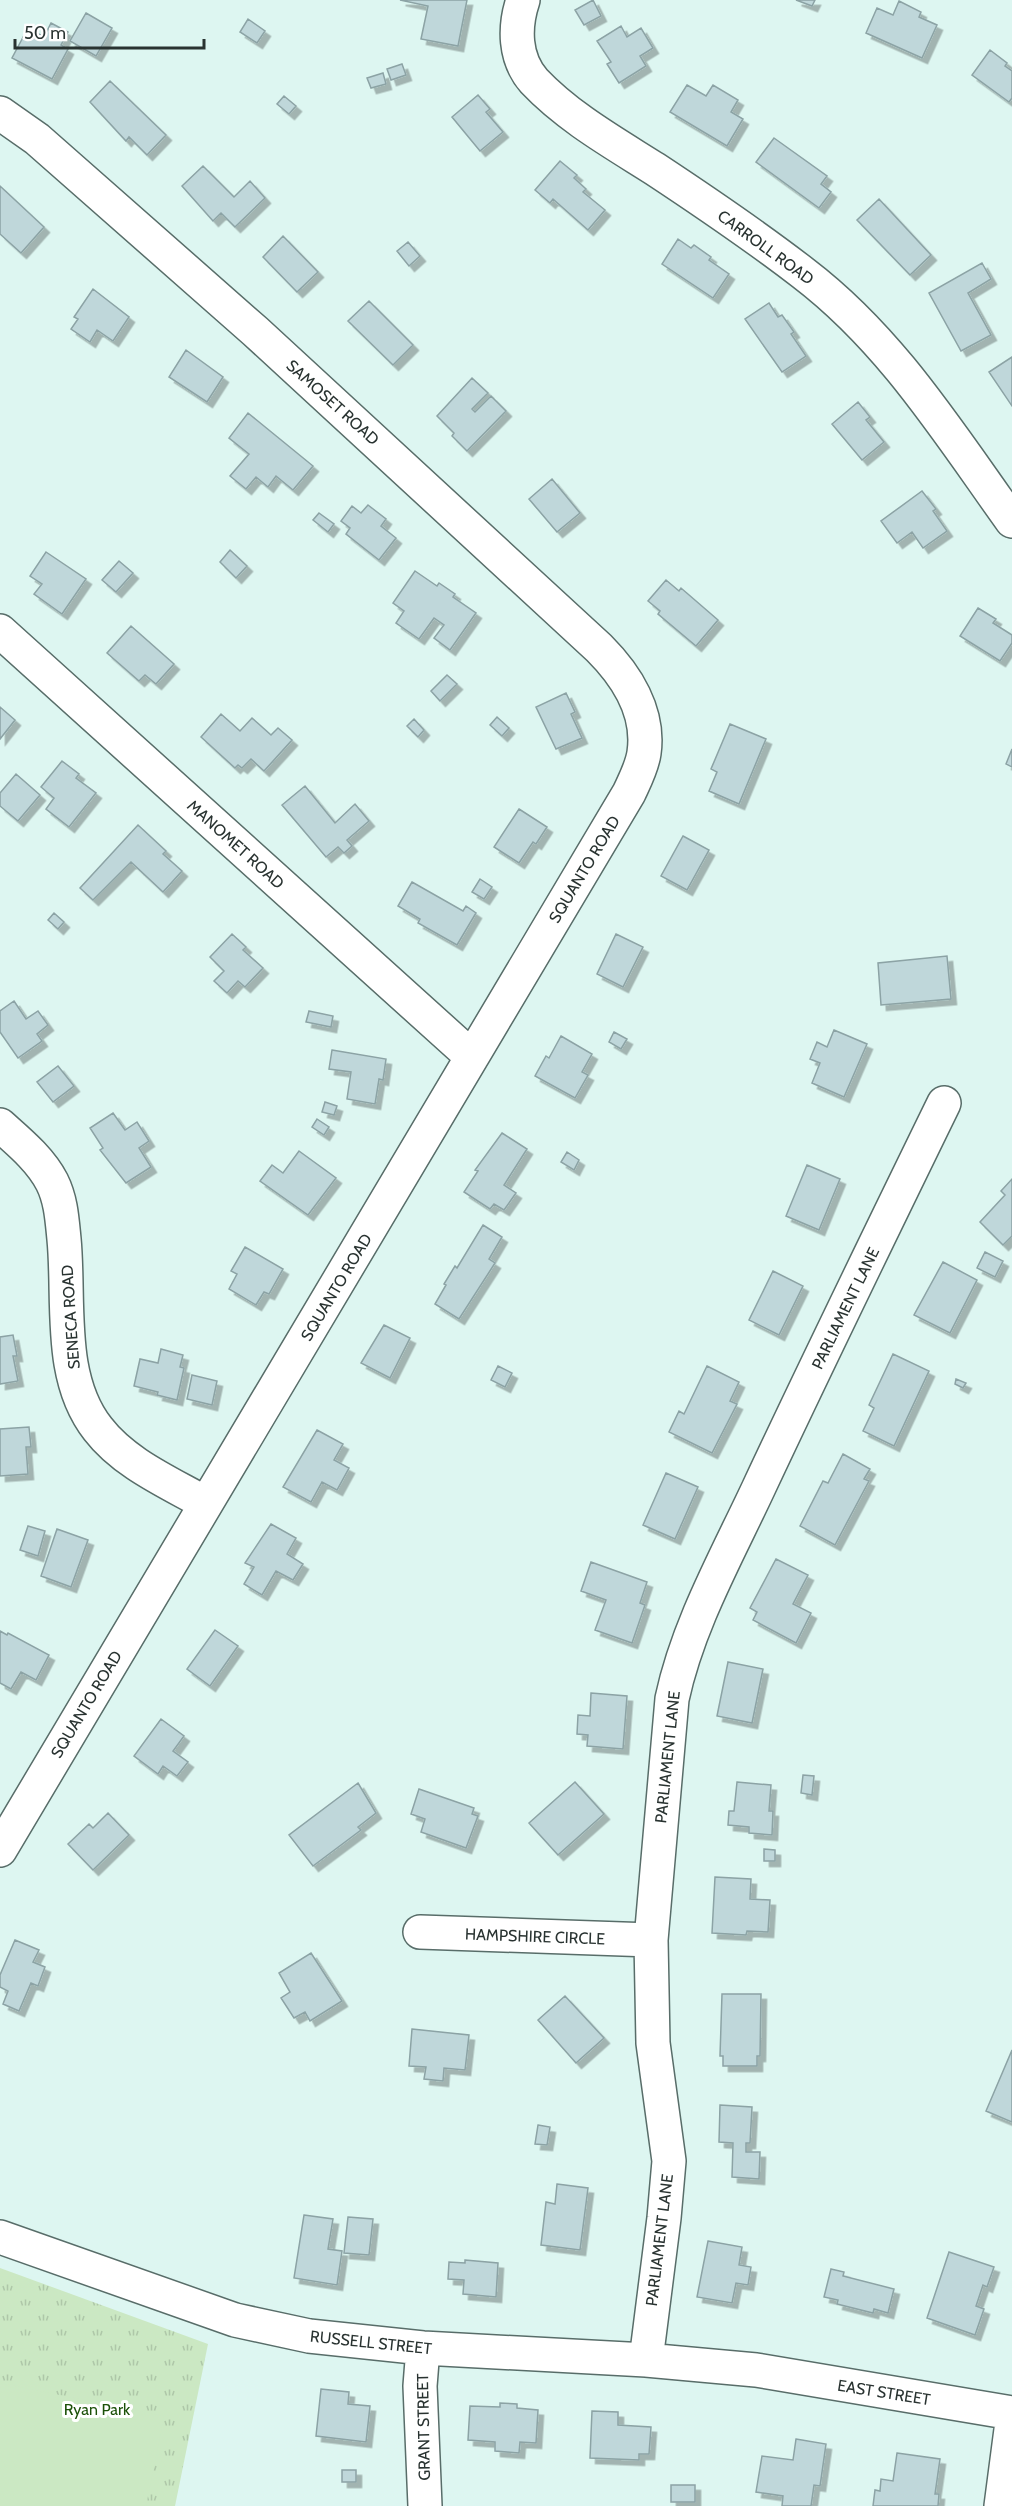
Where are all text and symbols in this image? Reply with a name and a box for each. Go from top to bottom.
scale bar [15,12,204,50]
text: 50 m [24,22,66,44]
street label: CARROLL ROAD [714,206,818,289]
street label: SAMOSET ROAD [282,356,383,449]
street label: MANOMET ROAD [183,796,288,893]
street label: SQUANTO ROAD [545,812,624,926]
street label: SQUANTO ROAD [297,1230,376,1344]
street label: PARLIAMENT LANE [808,1244,883,1372]
street label: SENECA ROAD [57,1264,84,1370]
street label: SQUANTO ROAD [47,1647,126,1761]
street label: PARLIAMENT LANE [651,1690,684,1824]
street label: HAMPSHIRE CIRCLE [465,1925,606,1948]
street label: PARLIAMENT LANE [642,2173,677,2307]
street label: RUSSELL STREET [309,2327,433,2358]
street label: GRANT STREET [413,2373,434,2481]
street label: EAST STREET [836,2376,932,2409]
park label: Ryan Park [64,2400,131,2419]

